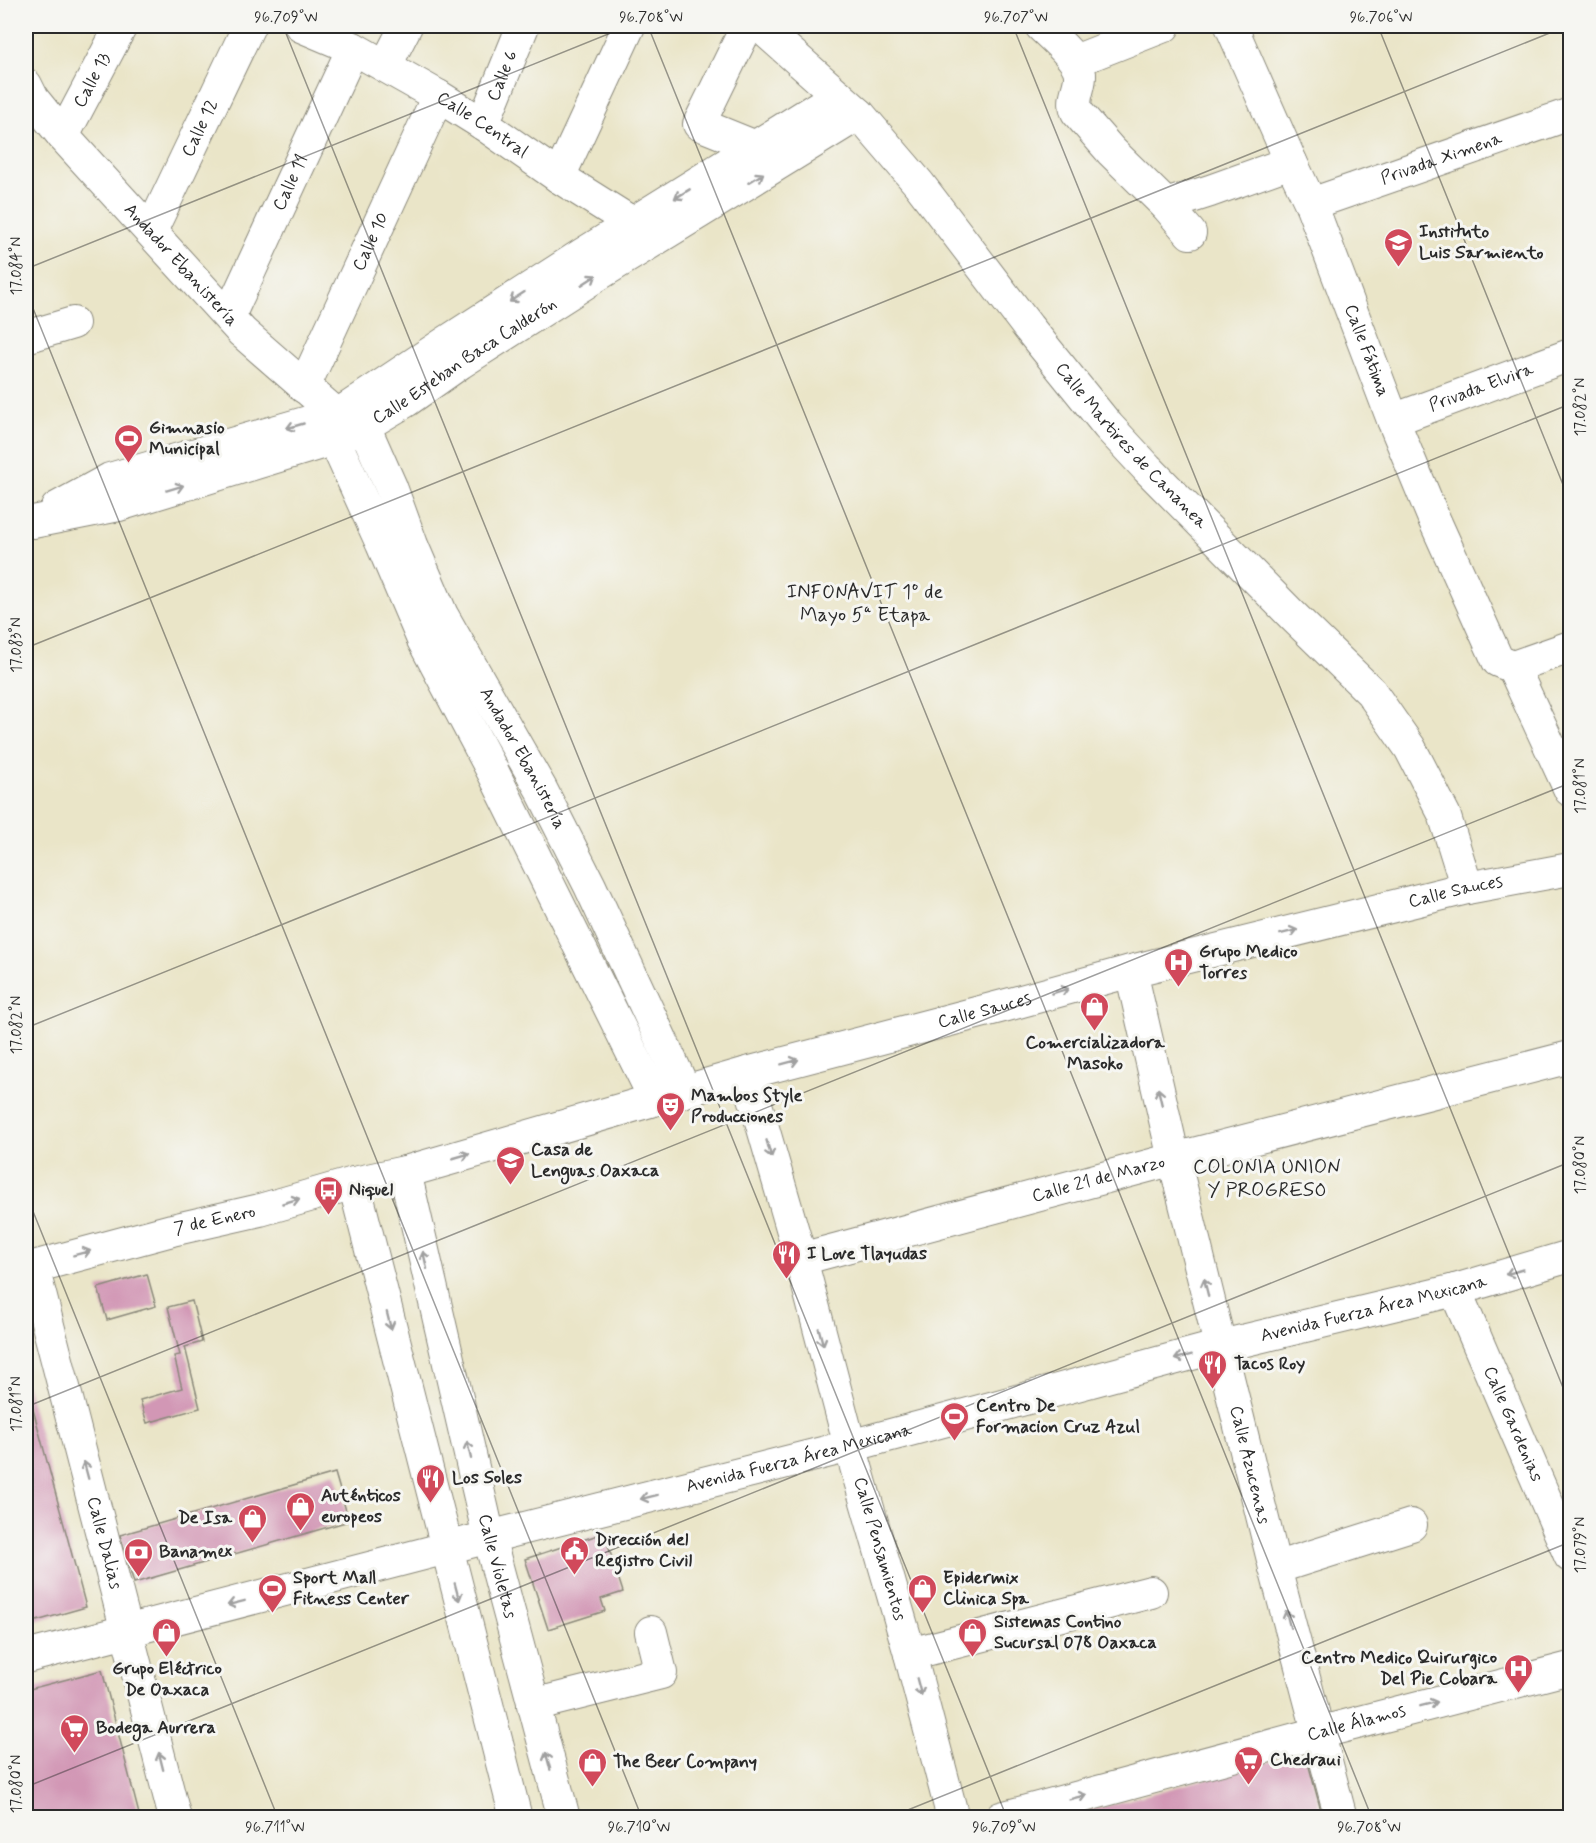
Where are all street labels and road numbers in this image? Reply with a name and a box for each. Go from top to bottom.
street label: Calle 6 [482,47,524,105]
street label: Calle 13 [68,48,117,112]
street label: Calle Central [432,86,533,164]
street label: Calle 12 [176,95,224,161]
street label: Privada Ximena [1377,126,1506,191]
street label: Calle 11 [267,151,314,215]
street label: Andador Ebanistería [118,198,243,332]
street label: Calle 10 [347,209,395,275]
street label: Calle Esteban Baca Calderón [368,292,561,430]
street label: Calle Fátima [1338,301,1395,400]
street label: Privada Elvira [1426,357,1537,418]
street label: Calle Martires de Cananea [1050,358,1213,535]
street label: Andador Ebanistería [474,683,571,833]
street label: Calle Sauces [1406,870,1505,914]
street label: Calle Sauces [935,987,1034,1035]
street label: Calle 21 de Marzo [1029,1150,1168,1209]
street label: 7 de Enero [172,1199,258,1241]
street label: Avenida Fuerza Área Mexicana [1258,1269,1490,1348]
street label: Calle Gardenias [1477,1362,1549,1486]
street label: Calle Azucenas [1223,1403,1276,1527]
street label: Avenida Fuerza Área Mexicana [683,1418,915,1499]
street label: Calle Pensamientos [848,1474,912,1624]
street label: Calle Dalias [81,1494,128,1592]
street label: Calle Violetas [472,1512,522,1621]
street label: Calle Álamos [1305,1699,1408,1747]

